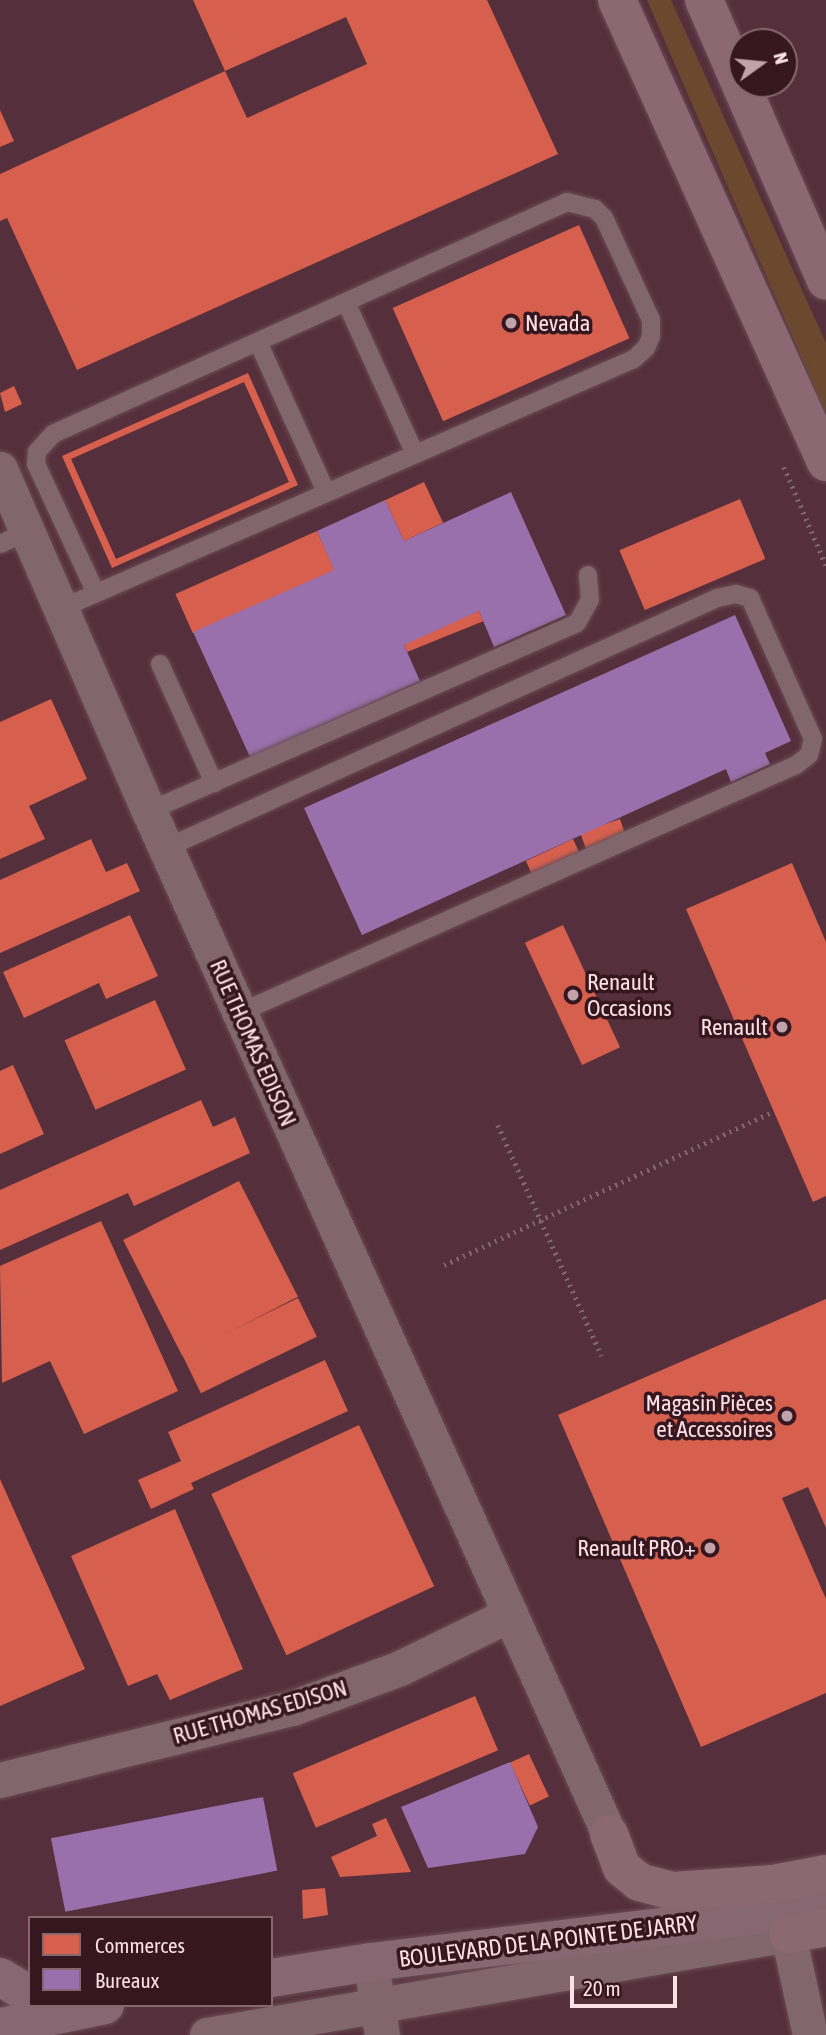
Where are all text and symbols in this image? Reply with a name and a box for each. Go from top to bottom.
north arrow [728,28,798,98]
text: N [769,50,793,66]
place label: Nevada [525,309,590,337]
marker: Nevada [503,315,519,331]
street label: RUE THOMAS EDISON [204,955,302,1131]
place label: Renault Occasions [587,968,672,1022]
marker: Renault Occasions [565,987,581,1003]
place label: Renault [700,1013,768,1041]
marker: Renault [774,1019,790,1035]
place label: Magasin Pièces et Accessoires [646,1389,773,1443]
marker: Magasin Pièces et Accessoires [779,1408,795,1424]
place label: Renault PRO+ [577,1534,696,1562]
marker: Renault PRO+ [702,1540,718,1556]
street label: RUE THOMAS EDISON [170,1674,350,1750]
street label: BOULEVARD DE LA POINTE DE JARRY [397,1909,699,1973]
legend [28,1916,273,2007]
text: Commerces [95,1933,185,1957]
scale bar [574,1962,681,2006]
text: Bureaux [95,1968,159,1992]
text: 20 m [583,1976,621,2000]

